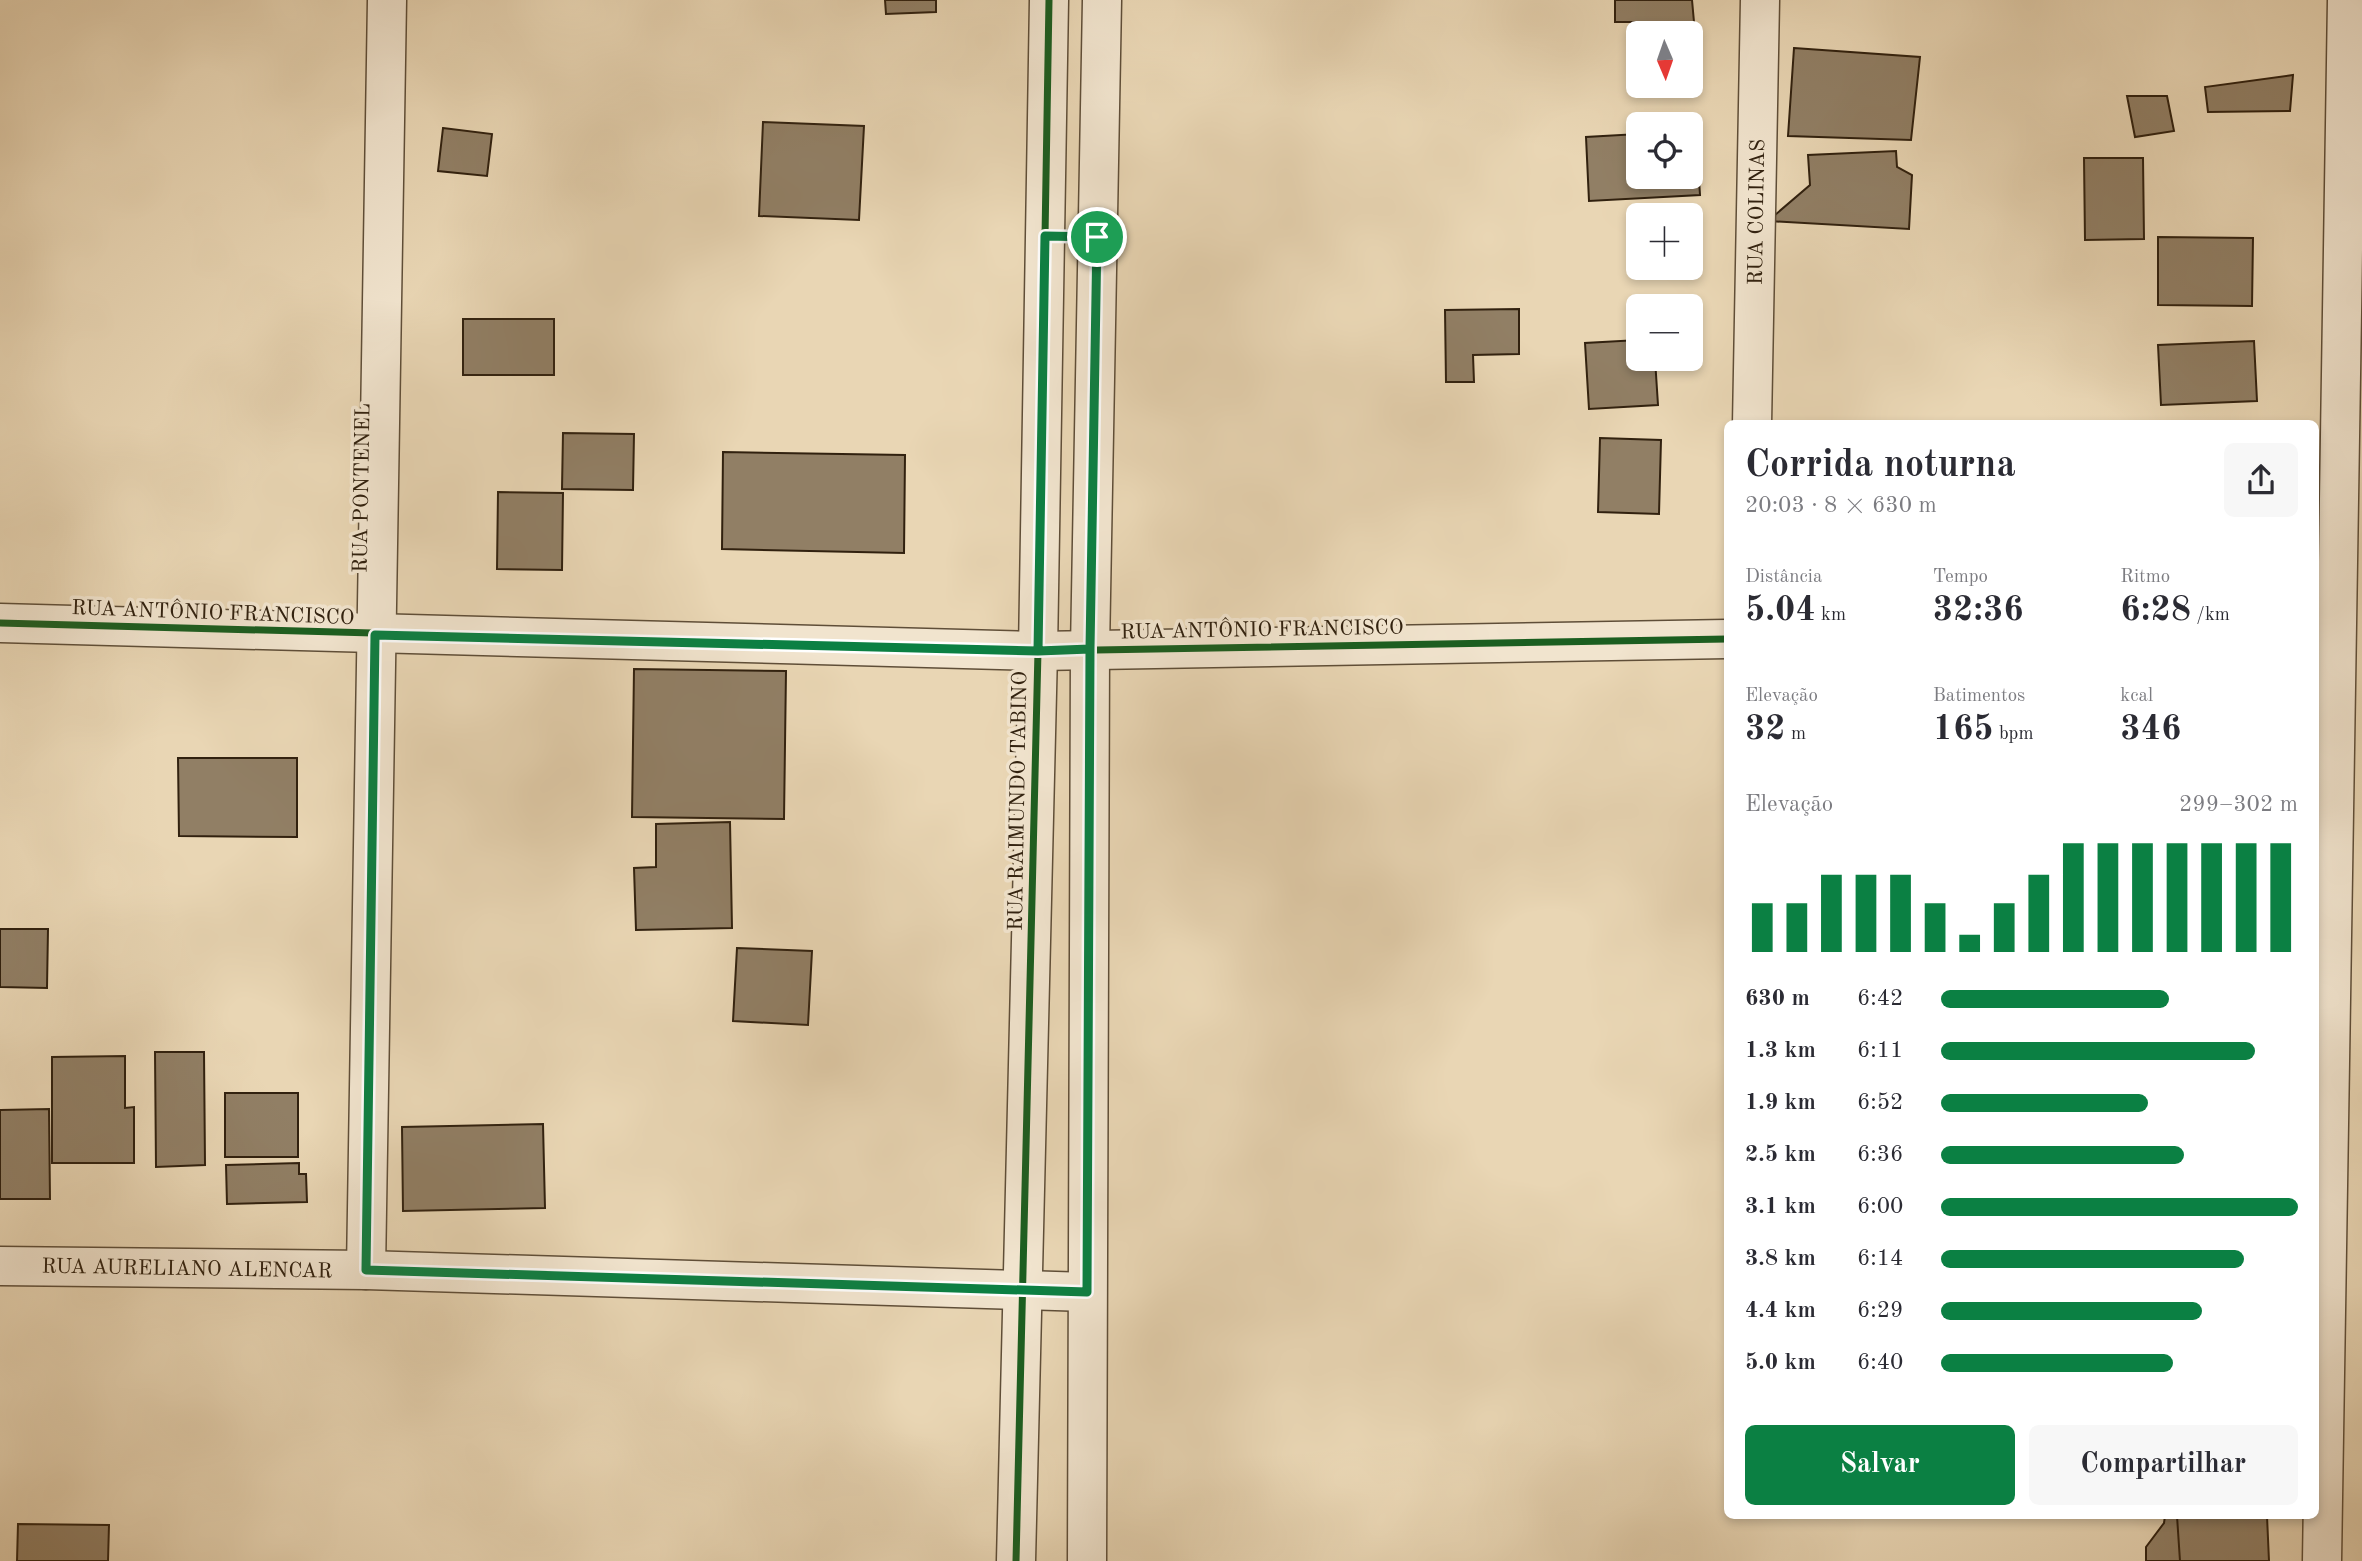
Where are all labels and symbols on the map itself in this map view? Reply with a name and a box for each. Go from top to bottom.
north arrow [1626,21,1703,98]
street label: RUA COLINAS [1746,139,1769,285]
pin [1067,207,1127,267]
street label: RUA PONTENEL [351,403,374,573]
street label: RUA ANTÔNIO FRANCISCO [71,594,355,629]
street label: RUA ANTÔNIO FRANCISCO [1120,614,1404,643]
street label: RUA RAIMUNDO TABINO [1006,671,1031,931]
street label: RUA AURELIANO ALENCAR [41,1256,333,1283]

